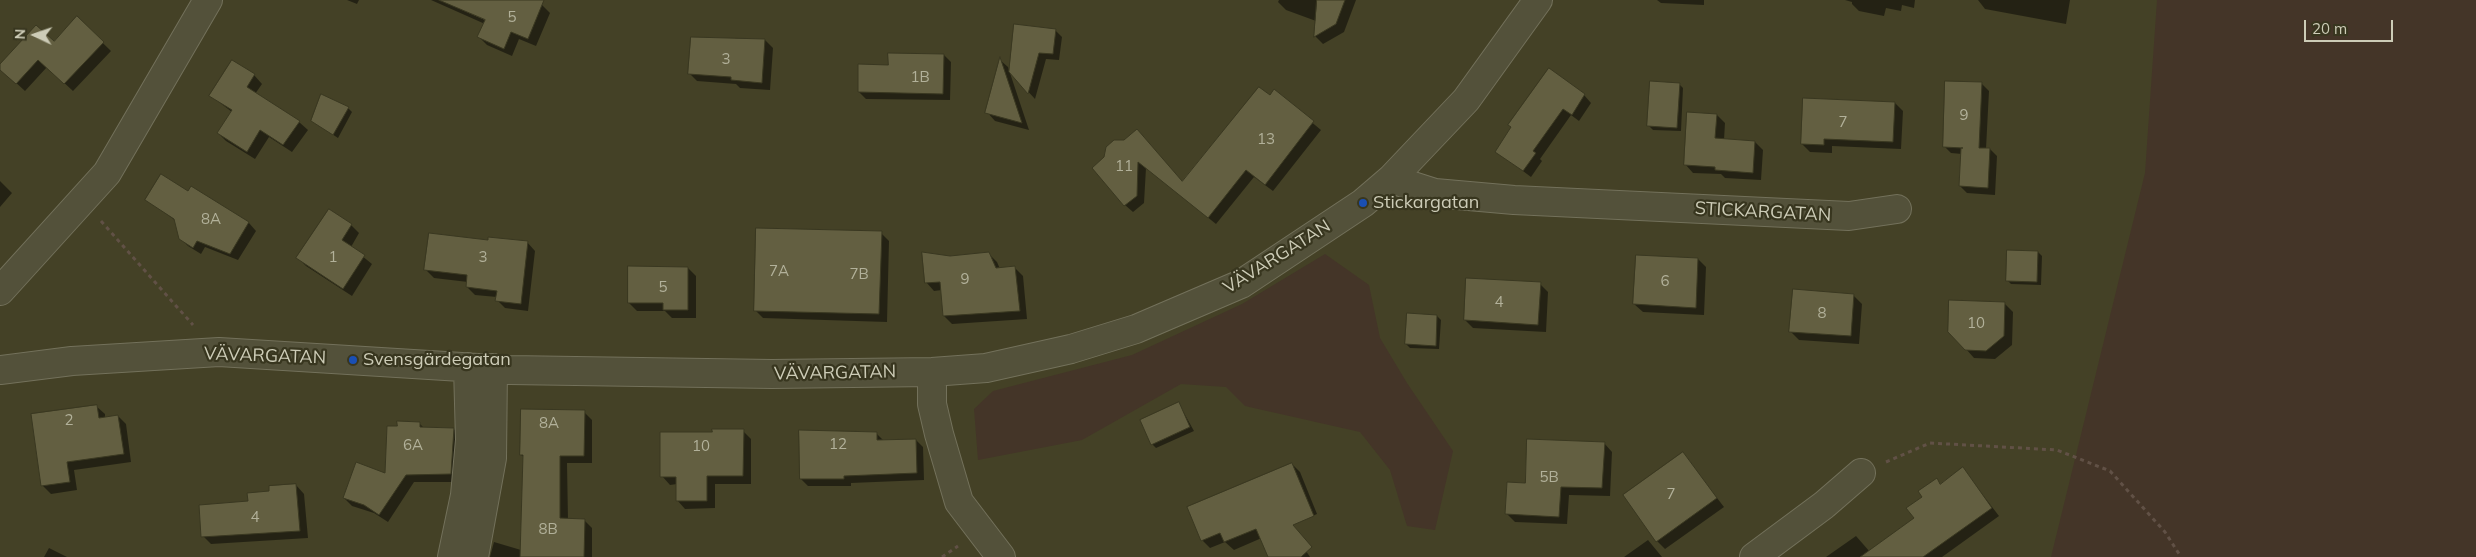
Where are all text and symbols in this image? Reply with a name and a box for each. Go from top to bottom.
house number: 5 [508,8,516,26]
north arrow [10,10,60,60]
scale bar [2306,10,2395,42]
text: 20 m [2312,19,2347,38]
text: N [11,28,29,40]
house number: 3 [722,50,730,68]
house number: 1B [910,68,930,86]
house number: 9 [1960,106,1968,124]
house number: 7 [1839,113,1847,131]
house number: 13 [1257,130,1275,148]
house number: 11 [1115,157,1133,175]
place label: Stickargatan [1373,192,1479,214]
marker: Stickargatan [1357,197,1369,209]
street label: STICKARGATAN [1694,198,1832,226]
house number: 8A [201,210,221,228]
street label: VÄVARGATAN [1219,215,1335,299]
house number: 1 [329,248,337,266]
house number: 3 [479,248,487,266]
house number: 7A [769,262,789,280]
house number: 7B [849,265,869,283]
house number: 9 [961,270,969,288]
house number: 6 [1661,272,1669,290]
house number: 5 [659,278,667,296]
house number: 4 [1495,293,1503,311]
house number: 8 [1818,304,1826,322]
house number: 10 [1967,314,1985,332]
street label: VÄVARGATAN [204,343,326,369]
place label: Svensgärdegatan [363,349,511,371]
marker: Svensgärdegatan [347,354,359,366]
street label: VÄVARGATAN [774,361,896,385]
house number: 2 [65,411,73,429]
house number: 8A [539,414,559,432]
house number: 12 [829,435,847,453]
house number: 6A [403,436,423,454]
house number: 10 [692,437,710,455]
house number: 5B [1539,468,1559,486]
house number: 7 [1667,485,1675,503]
house number: 4 [251,508,259,526]
house number: 8B [538,520,558,538]

